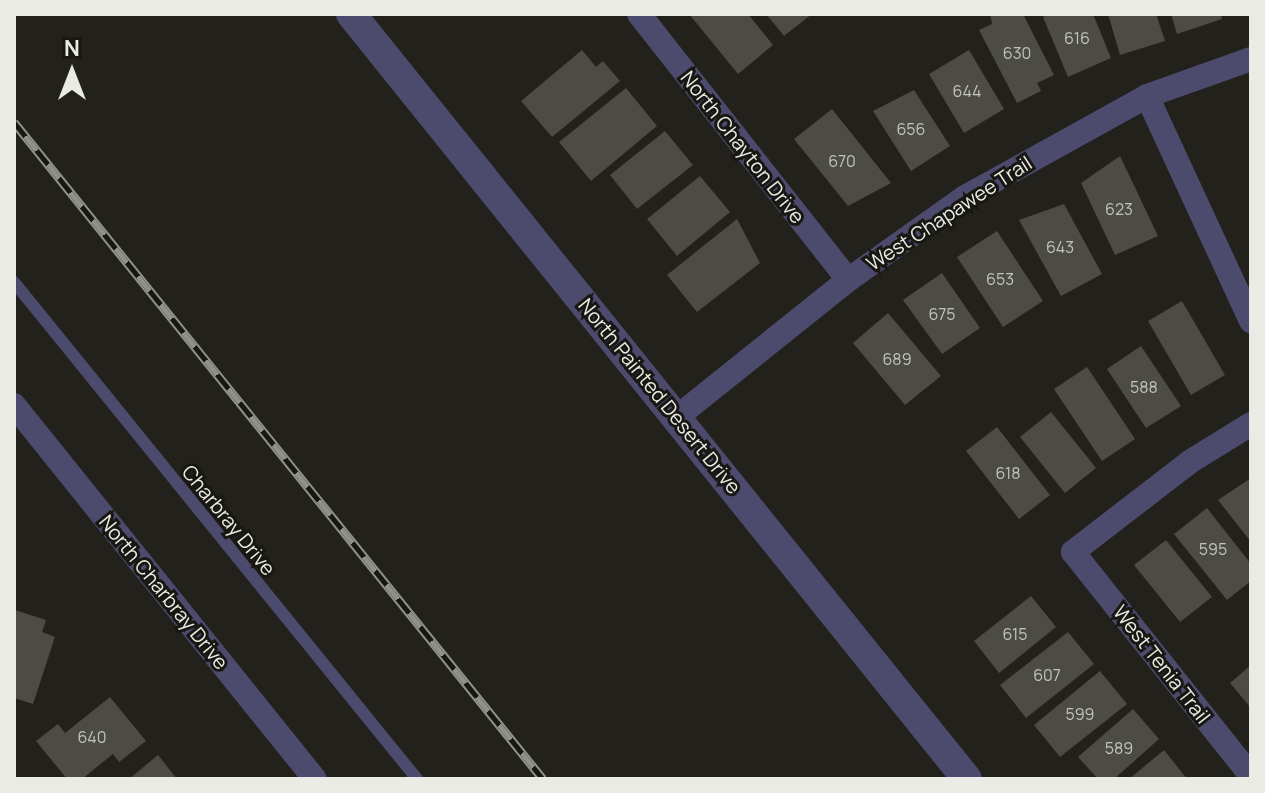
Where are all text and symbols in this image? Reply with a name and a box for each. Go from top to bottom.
house number: 616 [1064,28,1090,48]
north arrow [32,32,112,112]
text: N [64,33,80,63]
house number: 630 [1003,43,1031,63]
street label: North Chayton Drive [676,66,810,228]
house number: 644 [953,81,981,101]
house number: 656 [896,119,926,139]
house number: 670 [828,151,856,171]
street label: West Chapawee Trail [862,151,1036,275]
house number: 623 [1105,199,1133,219]
house number: 643 [1046,237,1074,257]
house number: 653 [986,269,1014,289]
street label: North Painted Desert Drive [574,294,746,498]
house number: 675 [928,304,956,324]
house number: 689 [882,349,912,369]
house number: 588 [1130,377,1158,397]
street label: Charbray Drive [177,460,281,580]
house number: 618 [995,463,1021,483]
street label: North Charbray Drive [94,510,234,674]
house number: 595 [1199,539,1227,559]
street label: West Tenia Trail [1108,600,1216,728]
house number: 615 [1002,624,1028,644]
house number: 607 [1033,665,1061,685]
house number: 599 [1065,704,1095,724]
house number: 640 [77,727,107,747]
house number: 589 [1105,738,1133,758]

